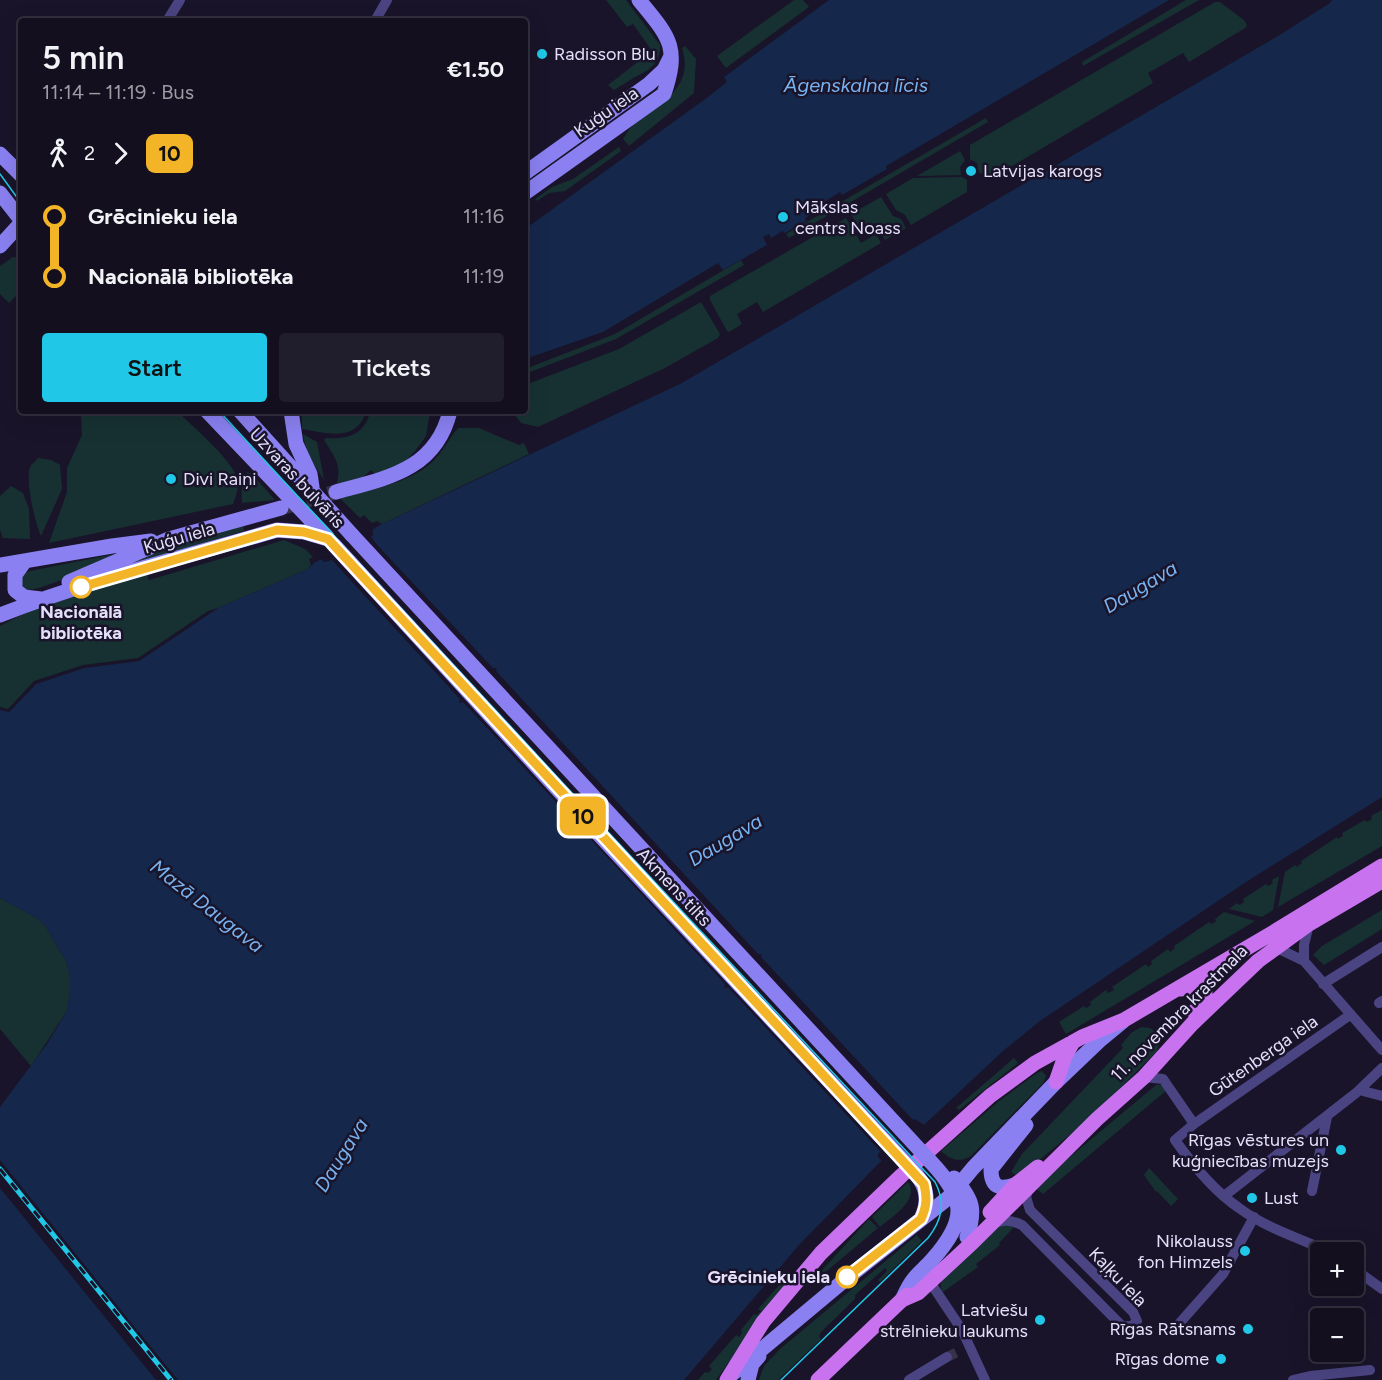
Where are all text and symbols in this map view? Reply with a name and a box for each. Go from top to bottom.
text: 5 min [42,38,124,77]
place label: Radisson Blu [554,43,656,65]
marker: Radisson Blu [535,47,549,61]
text: €1.50 [447,56,504,83]
water label: Āgenskalna līcis [783,73,929,97]
text: 11:14 – 11:19 · Bus [42,80,194,104]
street label: Kuģu iela [570,82,642,142]
icon: walk [42,137,75,170]
icon: forward [104,137,137,170]
text: 2 [84,141,95,165]
text: 10 [158,141,181,166]
place label: Latvijas karogs [983,160,1102,182]
marker: Latvijas karogs [964,164,978,178]
place label: Mākslas centrs Noass [795,196,901,239]
text: Grēcinieku iela [88,203,238,230]
text: 11:16 [463,204,504,228]
marker: Mākslas centrs Noass [776,210,790,224]
text: Nacionālā bibliotēka [88,263,294,290]
text: 11:19 [463,264,504,288]
button: Start [42,333,267,402]
button: Tickets [279,333,504,402]
street label: Uzvaras bulvāris [245,423,349,533]
place label: Divi Raiņi [183,468,256,490]
marker: Divi Raiņi [164,472,178,486]
street label: Kuģu iela [141,517,217,559]
water label: Daugava [1099,555,1182,618]
marker: Nacionālā bibliotēka [70,576,92,598]
place label: Nacionālā bibliotēka [40,601,122,644]
line badge: 10 [556,796,610,836]
text: 10 [572,804,594,829]
water label: Daugava [684,808,767,871]
street label: Akmens tilts [632,843,716,931]
water label: Mazā Daugava [146,854,269,958]
street label: 11. novembra krastmala [1106,940,1252,1086]
street label: Gūtenberga iela [1204,1010,1322,1102]
water label: Daugava [309,1114,373,1196]
place label: Rīgas vēstures un kuģniecības muzejs [1172,1129,1329,1172]
marker: Rīgas vēstures un kuģniecības muzejs [1334,1143,1348,1157]
place label: Lust [1264,1187,1299,1209]
marker: Lust [1245,1191,1259,1205]
place label: Nikolauss fon Himzels [1137,1230,1233,1273]
map controls [1310,1242,1364,1362]
button: + [1310,1242,1364,1296]
street label: Kaļķu iela [1084,1243,1152,1311]
marker: Nikolauss fon Himzels [1238,1244,1252,1258]
place label: Grēcinieku iela [707,1266,830,1288]
marker: Grēcinieku iela [836,1266,858,1288]
place label: Latviešu strēlnieku laukums [880,1299,1028,1342]
button: − [1310,1308,1364,1362]
marker: Latviešu strēlnieku laukums [1033,1313,1047,1327]
place label: Rīgas Rātsnams [1109,1318,1236,1340]
marker: Rīgas Rātsnams [1241,1322,1255,1336]
place label: Rīgas dome [1115,1348,1209,1370]
marker: Rīgas dome [1214,1352,1228,1366]

